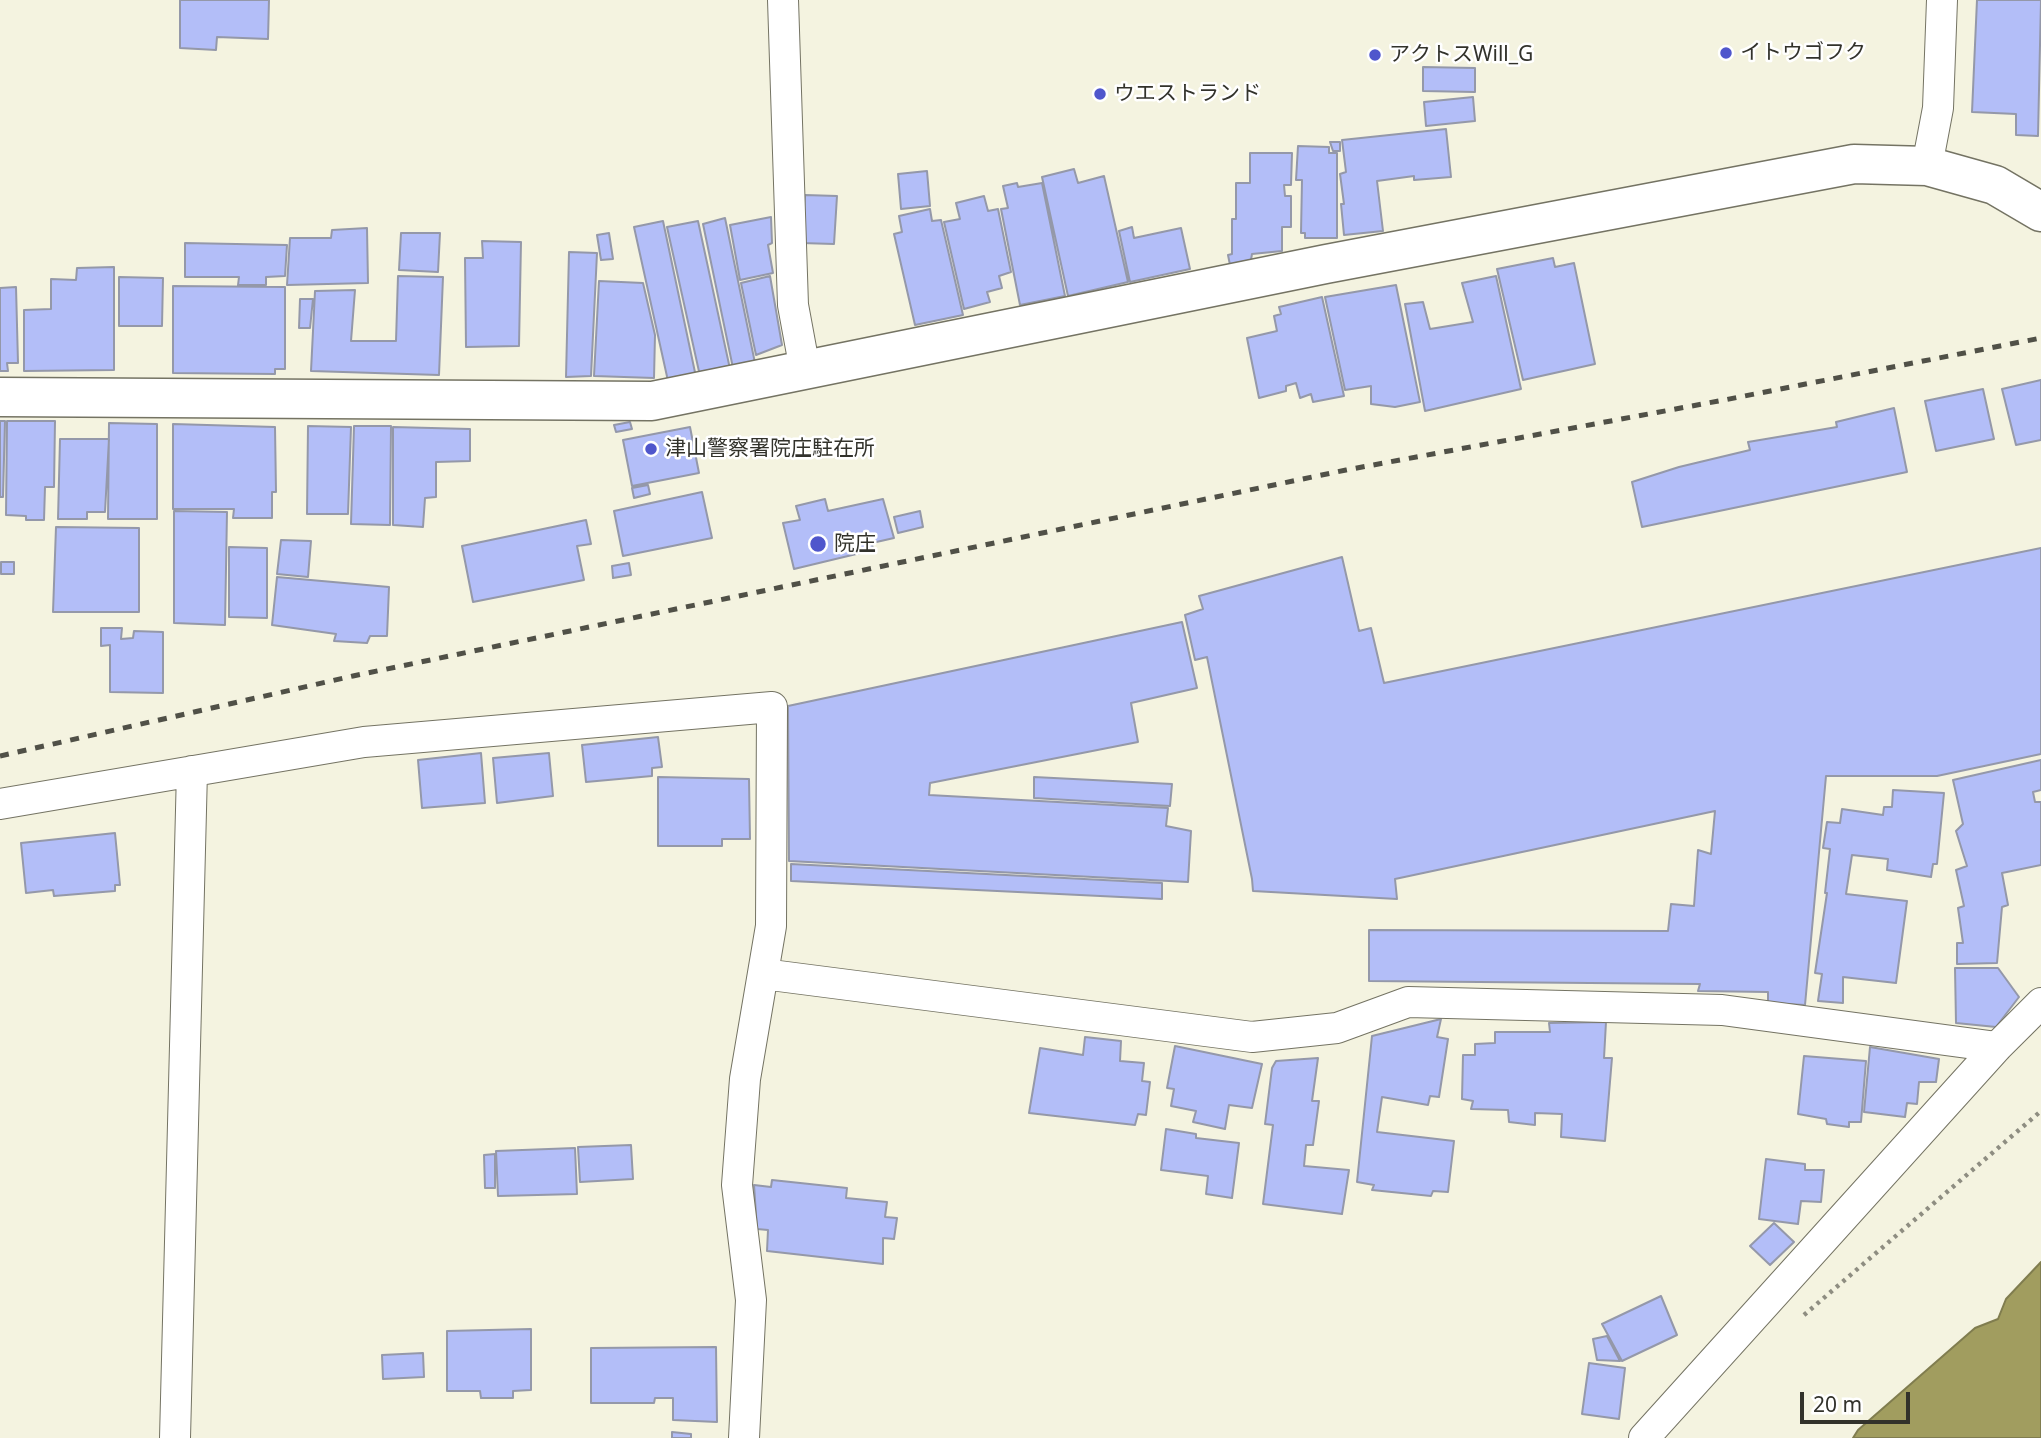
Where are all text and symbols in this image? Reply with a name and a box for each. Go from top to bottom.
place label: イトウゴフク [1740,40,1866,66]
place label: アクトスWill_G [1389,42,1533,68]
marker: イトウゴフク [1718,45,1734,61]
marker: アクトスWill_G [1367,47,1383,63]
place label: ウエストランド [1114,81,1261,107]
marker: ウエストランド [1092,86,1108,102]
place label: 津山警察署院庄駐在所 [665,436,875,462]
marker: 津山警察署院庄駐在所 [643,441,659,457]
place label: 院庄 [834,531,876,557]
marker: 院庄 [808,534,828,554]
scale bar [1803,1378,1913,1422]
text: 20 m [1813,1390,1862,1418]

